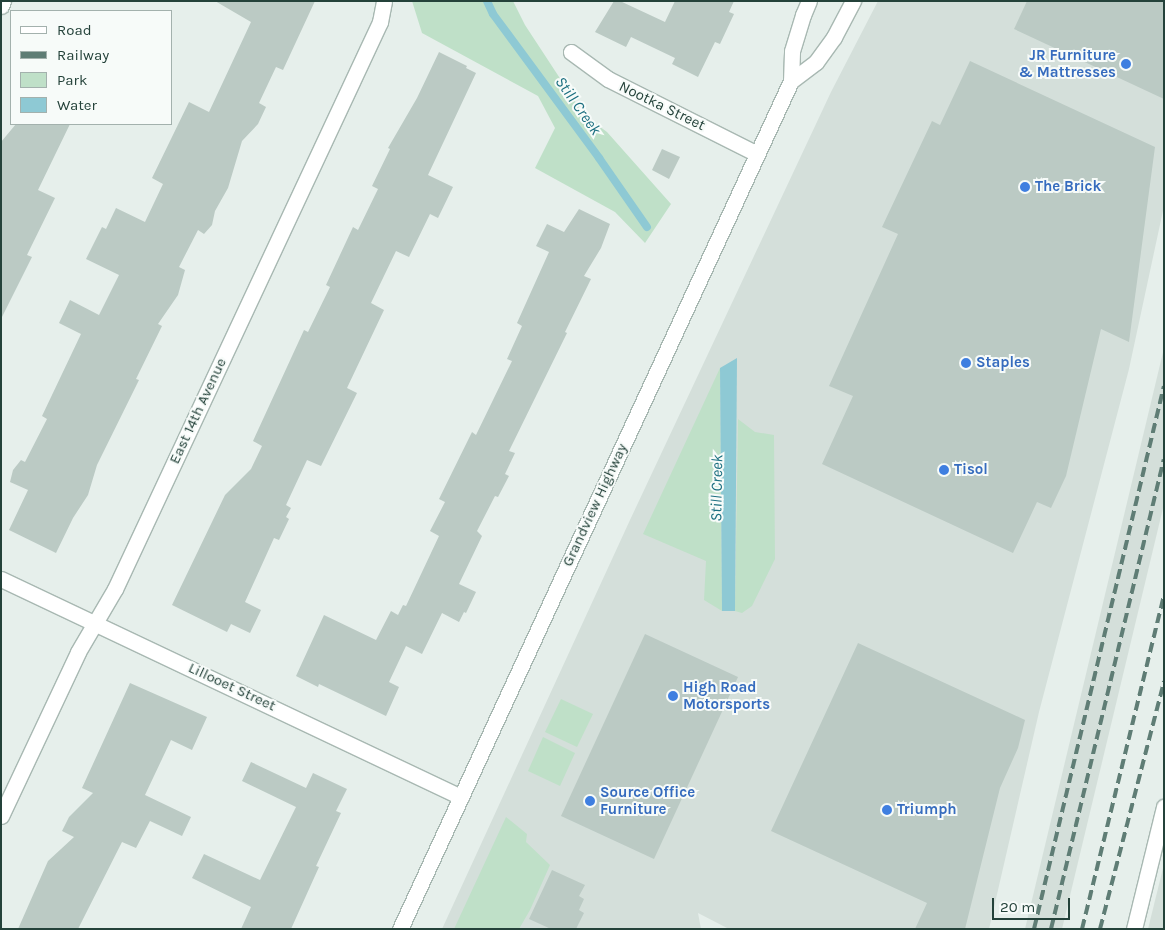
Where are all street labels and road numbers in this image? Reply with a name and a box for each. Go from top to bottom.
street label: Nootka Street [616,77,708,135]
street label: East 14th Avenue [166,355,230,467]
street label: Grandview Highway [559,441,631,569]
street label: Lillooet Street [185,659,279,715]

